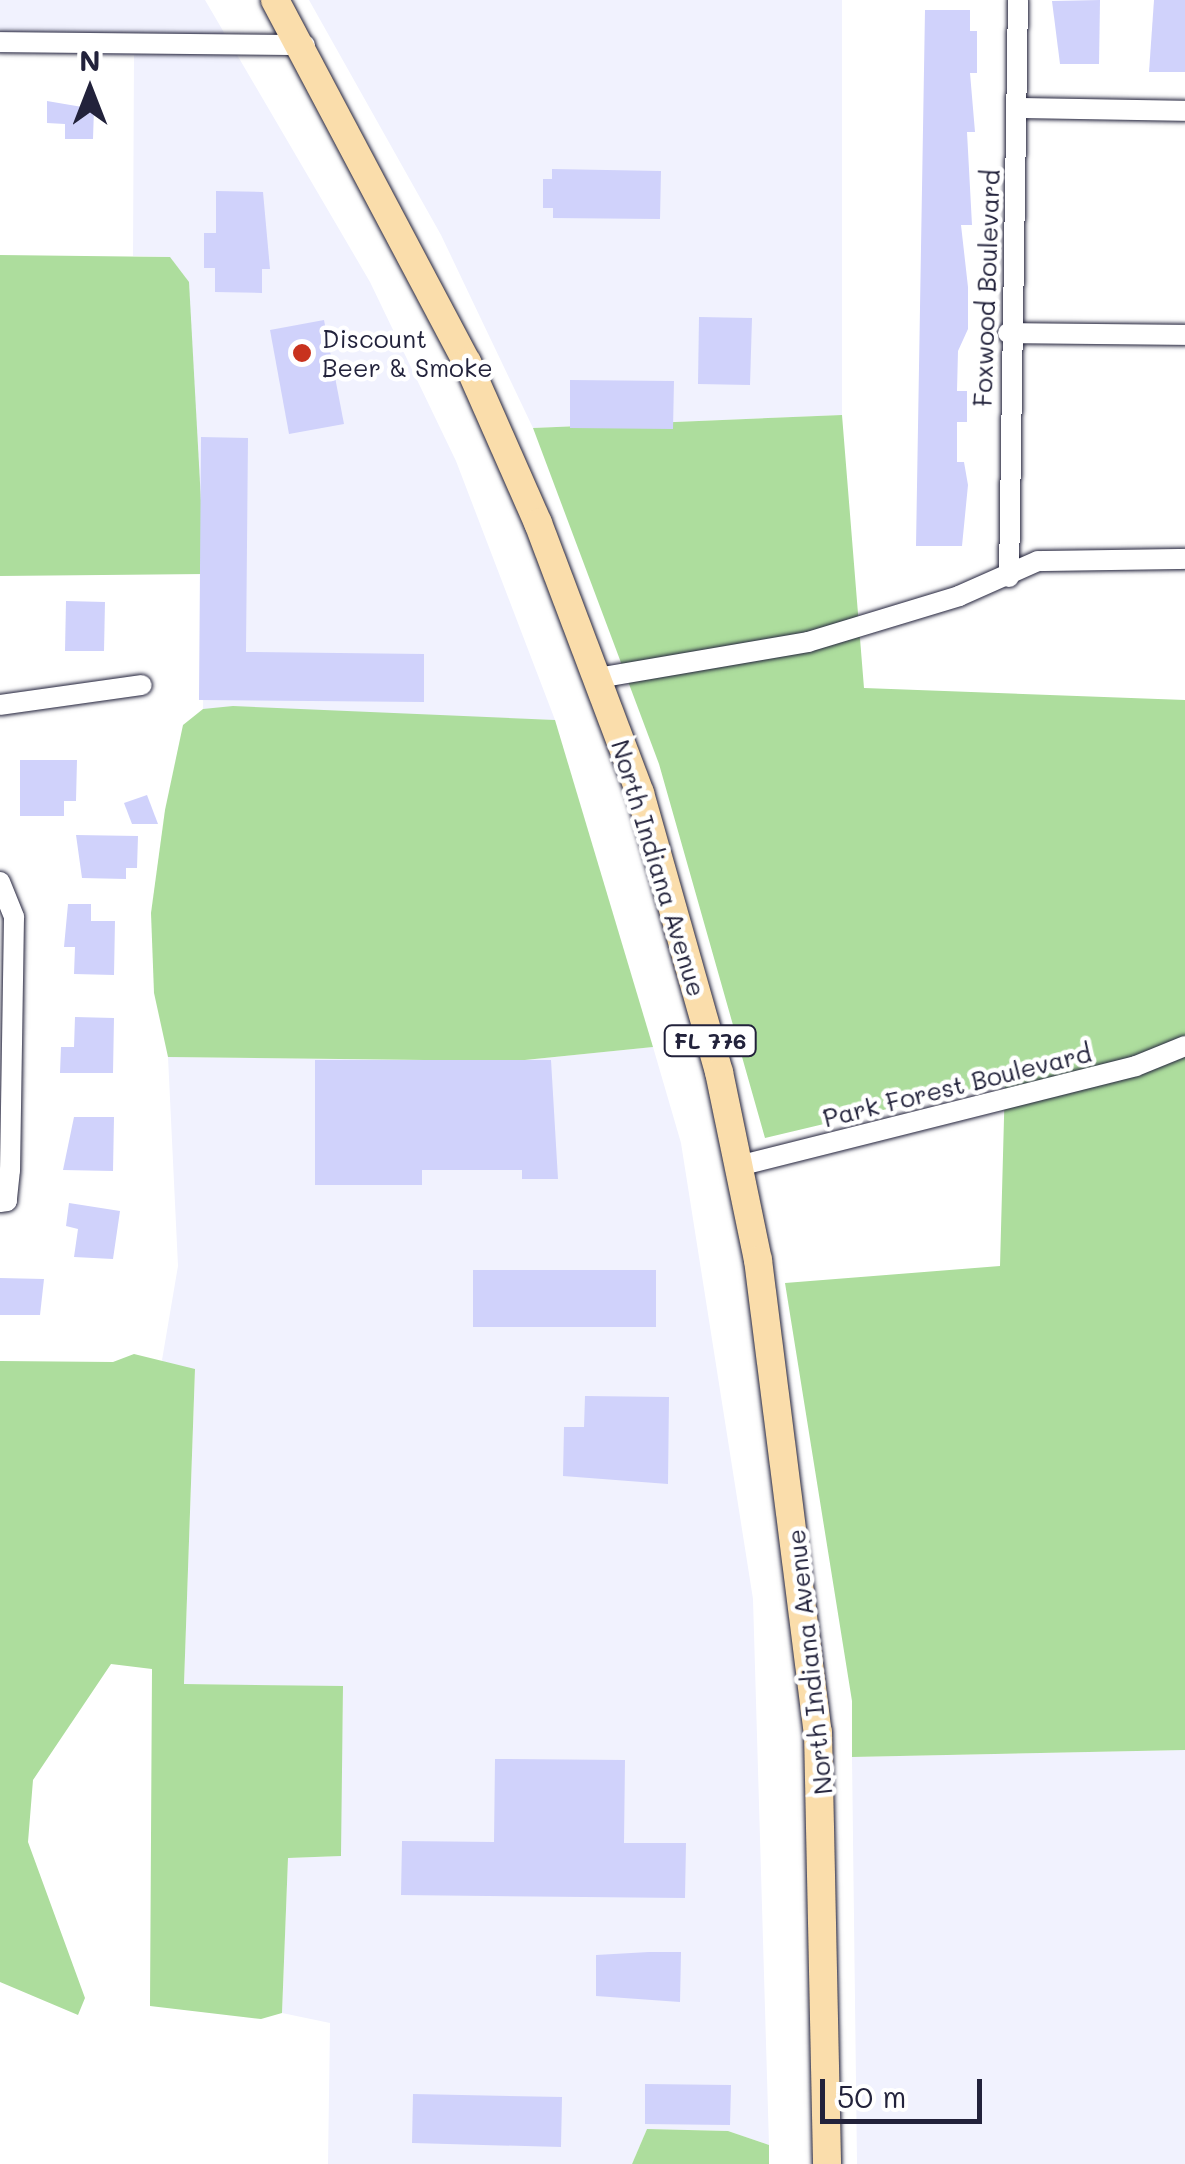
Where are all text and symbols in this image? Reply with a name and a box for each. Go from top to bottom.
north arrow [40,40,140,140]
text: N [79,42,101,78]
street label: Foxwood Boulevard [967,169,1005,407]
place label: Discount Beer & Smoke [322,324,493,383]
marker: Discount Beer & Smoke [291,342,313,364]
street label: North Indiana Avenue [606,736,712,1000]
road number: FL 776 [662,1024,758,1058]
street label: Park Forest Boulevard [820,1037,1094,1133]
street label: North Indiana Avenue [780,1528,838,1796]
scale bar [825,2059,988,2121]
text: 50 m [837,2076,907,2116]

